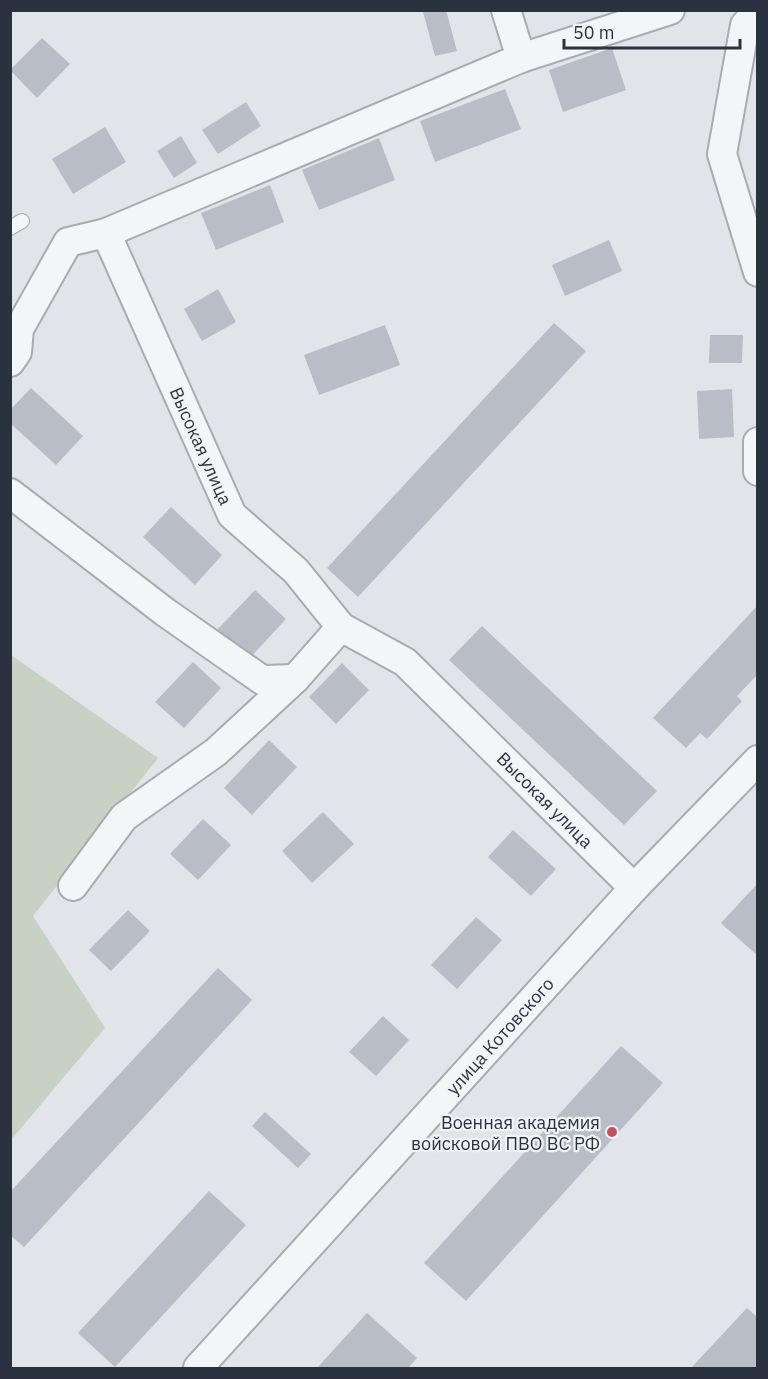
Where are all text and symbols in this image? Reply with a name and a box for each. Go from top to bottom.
scale bar [564,12,740,50]
text: 50 m [573,21,615,44]
street label: Высокая улица [165,383,237,509]
street label: Высокая улица [492,747,598,853]
street label: улица Котовского [441,973,559,1099]
place label: Военная академия войсковой ПВО ВС РФ [411,1111,600,1155]
marker: Военная академия войсковой ПВО ВС РФ [605,1125,619,1139]

